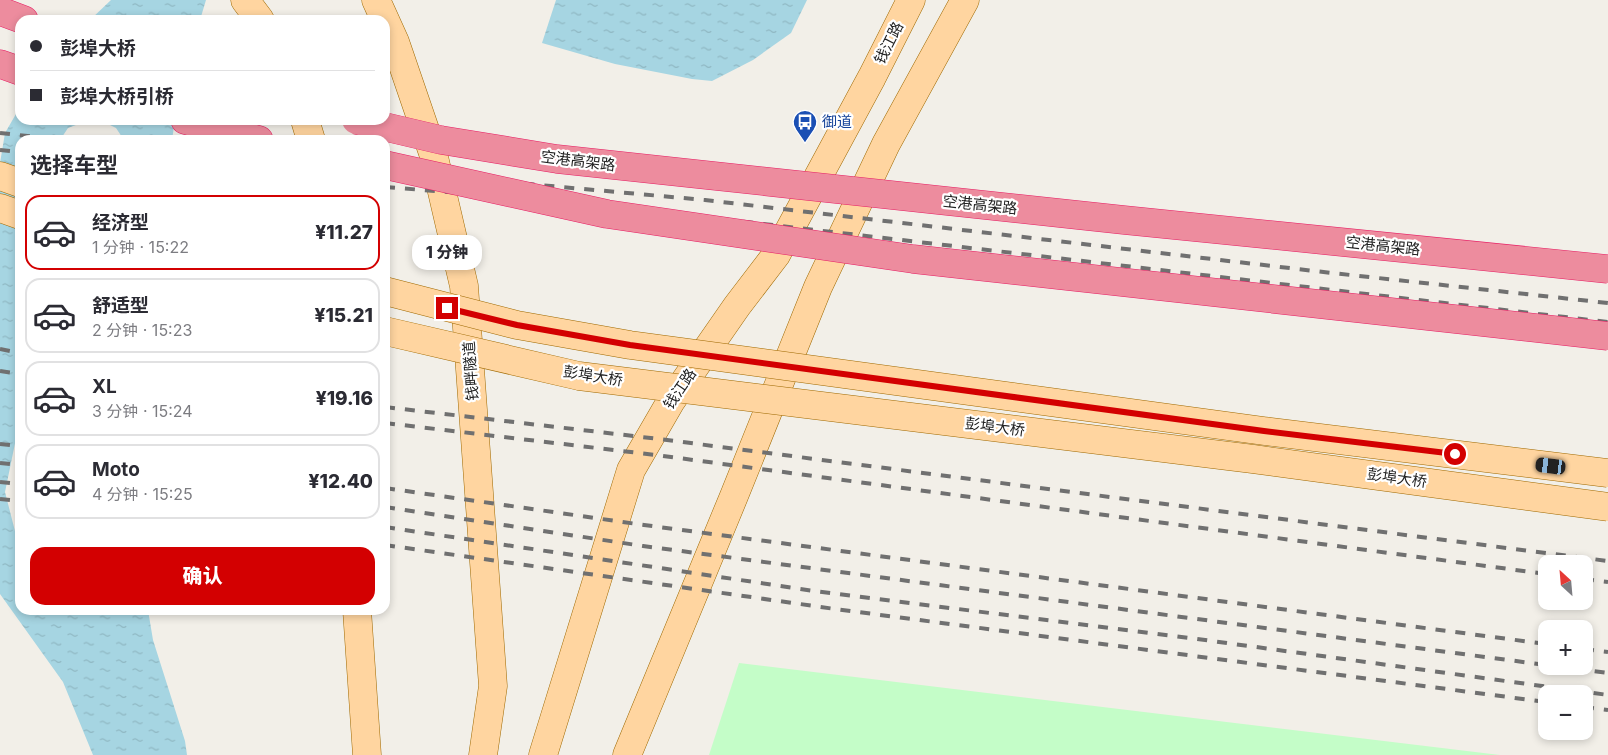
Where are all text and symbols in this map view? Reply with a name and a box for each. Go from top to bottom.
street label: 钱江路 [870,18,907,67]
text: 彭埠大桥 [60,37,136,60]
text: 彭埠大桥引桥 [60,85,174,108]
bus stop icon: 御道 [792,109,818,143]
place label: 御道 [822,112,852,131]
street label: 空港高架路 [540,147,616,175]
text: 选择车型 [30,152,118,178]
street label: 空港高架路 [942,191,1018,218]
icon: car [32,210,77,255]
text: 经济型 [92,211,149,234]
text: ¥11.27 [315,221,373,244]
street label: 空港高架路 [1345,232,1421,259]
callout: 1 分钟 [412,236,482,270]
text: 1 分钟 · 15:22 [92,237,189,257]
text: 1 分钟 [426,242,468,262]
icon: car [32,293,77,338]
text: 舒适型 [92,294,149,317]
route end [436,297,458,319]
text: ¥15.21 [314,304,373,327]
text: 2 分钟 · 15:23 [92,320,192,340]
street label: 钱畔隧道 [459,340,482,402]
street label: 彭埠大桥 [562,361,624,390]
street label: 钱江路 [659,365,700,413]
text: XL [92,375,117,398]
icon: car [32,376,77,421]
text: ¥19.16 [316,387,373,410]
text: 3 分钟 · 15:24 [92,401,193,421]
street label: 彭埠大桥 [964,413,1026,440]
route start [1444,443,1466,465]
car [1535,457,1566,475]
text: Moto [92,458,140,481]
icon: car [32,459,77,504]
street label: 彭埠大桥 [1366,464,1428,491]
text: ¥12.40 [309,470,373,493]
text: 4 分钟 · 15:25 [92,484,193,504]
button: 确认 [30,547,375,605]
north arrow [1538,555,1592,610]
map controls [1538,555,1593,740]
button: + [1538,620,1593,675]
button: − [1538,685,1593,740]

